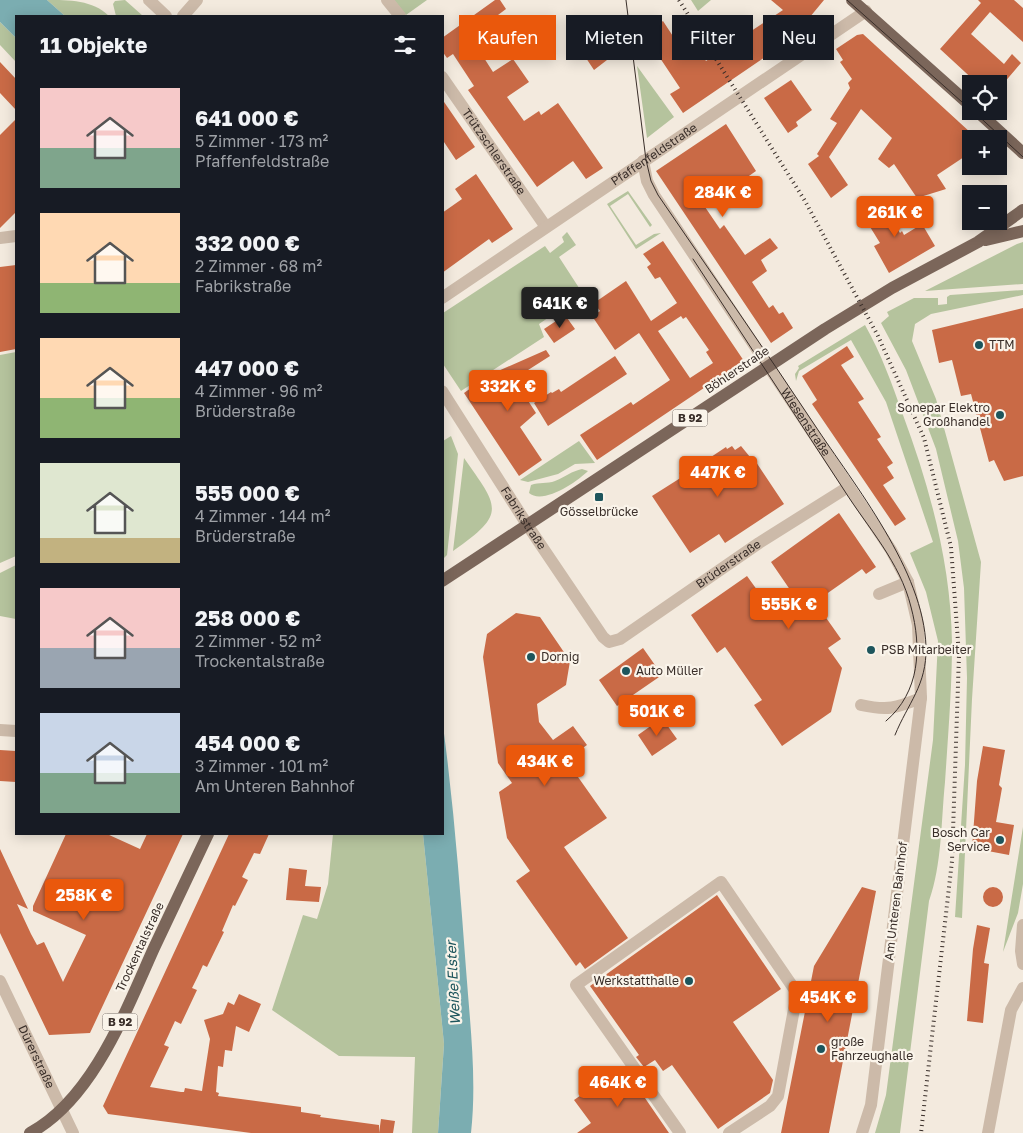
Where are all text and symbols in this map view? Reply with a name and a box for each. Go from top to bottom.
chip: Kaufen [459,15,556,60]
chip: Mieten [566,15,662,60]
chip: Filter [672,15,753,60]
chip: Neu [763,15,834,60]
icon: filters [391,31,419,59]
text: 11 Objekte [40,32,147,58]
map controls [962,75,1007,230]
button: locate [962,75,1007,120]
text: 641 000 € [195,105,299,131]
street label: Trützschlerstraße [459,105,529,198]
icon: home [80,108,140,168]
street label: Pfaffenfeldstraße [608,120,700,189]
button: + [962,130,1007,175]
text: 5 Zimmer · 173 m² [195,131,328,151]
text: Pfaffenfeldstraße [195,151,329,171]
pin: 284K € [682,176,764,218]
text: 284K € [695,182,751,202]
button: − [962,185,1007,230]
pin: 261K € [854,196,936,238]
text: 261K € [867,202,923,222]
text: 332 000 € [195,230,300,256]
icon: home [80,233,140,293]
text: 2 Zimmer · 68 m² [195,256,322,276]
text: Fabrikstraße [195,276,291,296]
pin: 641K € [519,286,601,329]
text: 641K € [532,293,588,313]
place label: TTM [989,337,1015,352]
marker: TTM [973,339,985,351]
street label: Böhlerstraße [702,343,772,397]
text: 447 000 € [195,355,299,381]
icon: home [80,358,140,418]
pin: 332K € [467,370,549,412]
text: 332K € [480,376,536,396]
text: 4 Zimmer · 96 m² [195,381,323,401]
street label: Wiesenstraße [778,385,834,459]
place label: Sonepar Elektro Großhandel [897,400,990,429]
text: Brüderstraße [195,401,296,421]
road number: B 92 [672,409,708,426]
marker: Sonepar Elektro Großhandel [994,409,1006,421]
pin: 447K € [677,456,759,498]
text: 447K € [690,462,746,482]
text: 555 000 € [195,480,300,506]
icon: home [80,483,140,543]
street label: Fabrikstraße [498,484,550,552]
marker: Gösselbrücke [593,491,605,503]
place label: Gösselbrücke [560,504,638,519]
text: 4 Zimmer · 144 m² [195,506,331,526]
text: Brüderstraße [195,526,296,546]
street label: Brüderstraße [693,536,763,591]
pin: 555K € [748,588,830,630]
text: 555K € [761,594,817,614]
text: 258 000 € [195,605,300,631]
icon: home [80,608,140,668]
text: 2 Zimmer · 52 m² [195,631,321,651]
place label: PSB Mitarbeiter [881,642,972,657]
marker: PSB Mitarbeiter [865,644,877,656]
place label: Dornig [541,649,579,664]
text: Trockentalstraße [195,651,325,671]
marker: Dornig [525,651,537,663]
place label: Auto Müller [636,663,703,678]
marker: Auto Müller [620,665,632,677]
pin: 501K € [616,694,698,737]
text: 501K € [629,701,685,721]
text: 454 000 € [195,730,300,756]
icon: home [80,733,140,793]
pin: 434K € [504,744,586,787]
text: 434K € [517,751,573,771]
text: 3 Zimmer · 101 m² [195,756,328,776]
text: Am Unteren Bahnhof [195,776,355,796]
place label: Bosch Car Service [932,825,990,854]
marker: Bosch Car Service [994,834,1006,846]
street label: Am Unteren Bahnhof [881,840,910,961]
pin: 258K € [43,878,125,921]
text: 258K € [56,885,112,905]
street label: Trockentalstraße [112,900,167,994]
water label: Weiße Elster [442,938,463,1025]
place label: Werkstatthalle [594,973,679,988]
marker: Werkstatthalle [683,975,695,987]
pin: 454K € [787,980,869,1023]
text: 454K € [800,987,856,1007]
road number: B 92 [102,1014,138,1030]
street label: Dürerstraße [15,1022,58,1091]
place label: große Fahrzeughalle [831,1034,913,1063]
marker: große Fahrzeughalle [815,1043,827,1055]
pin: 464K € [577,1066,659,1108]
text: 464K € [589,1072,647,1092]

